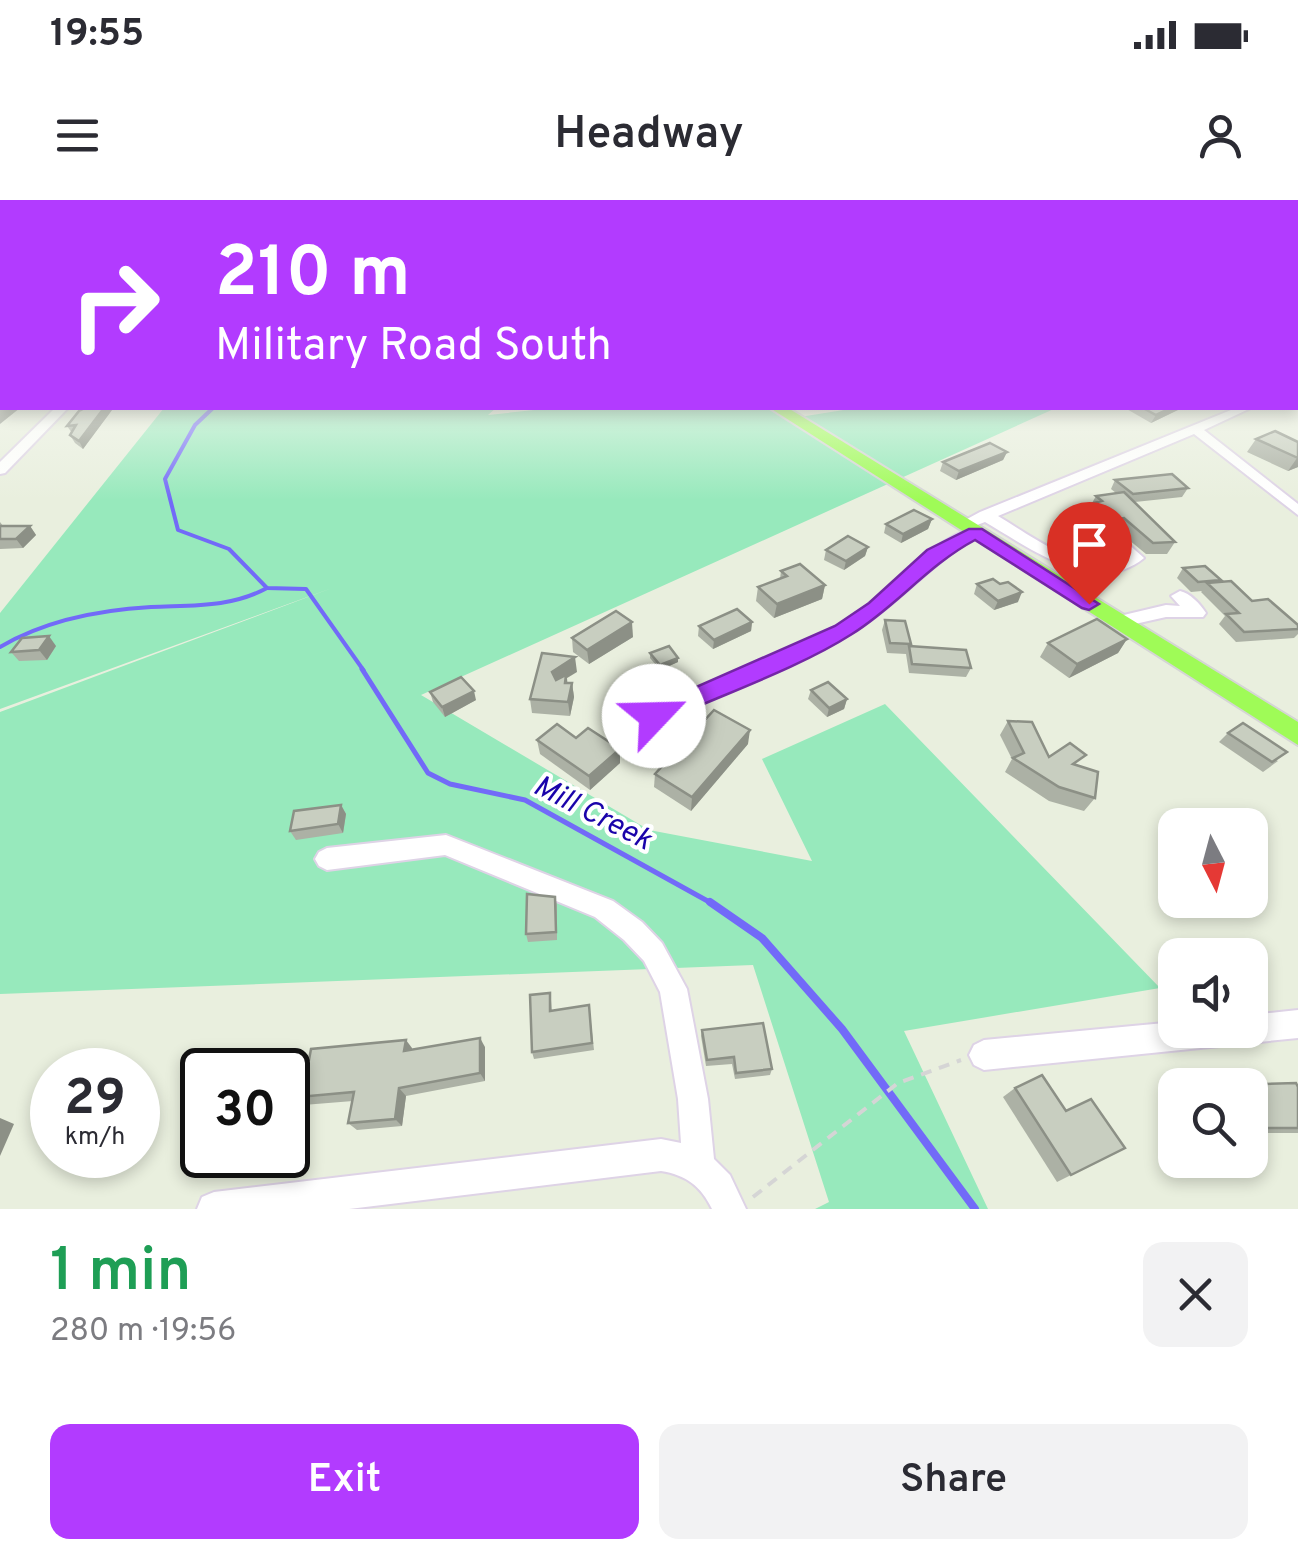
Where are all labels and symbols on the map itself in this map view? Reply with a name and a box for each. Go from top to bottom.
pin [1047,502,1132,605]
position arrow [602,664,706,768]
water label: Mill Creek [526,769,658,860]
north arrow [1158,808,1268,918]
speed limit sign: 30 [180,1048,310,1178]

